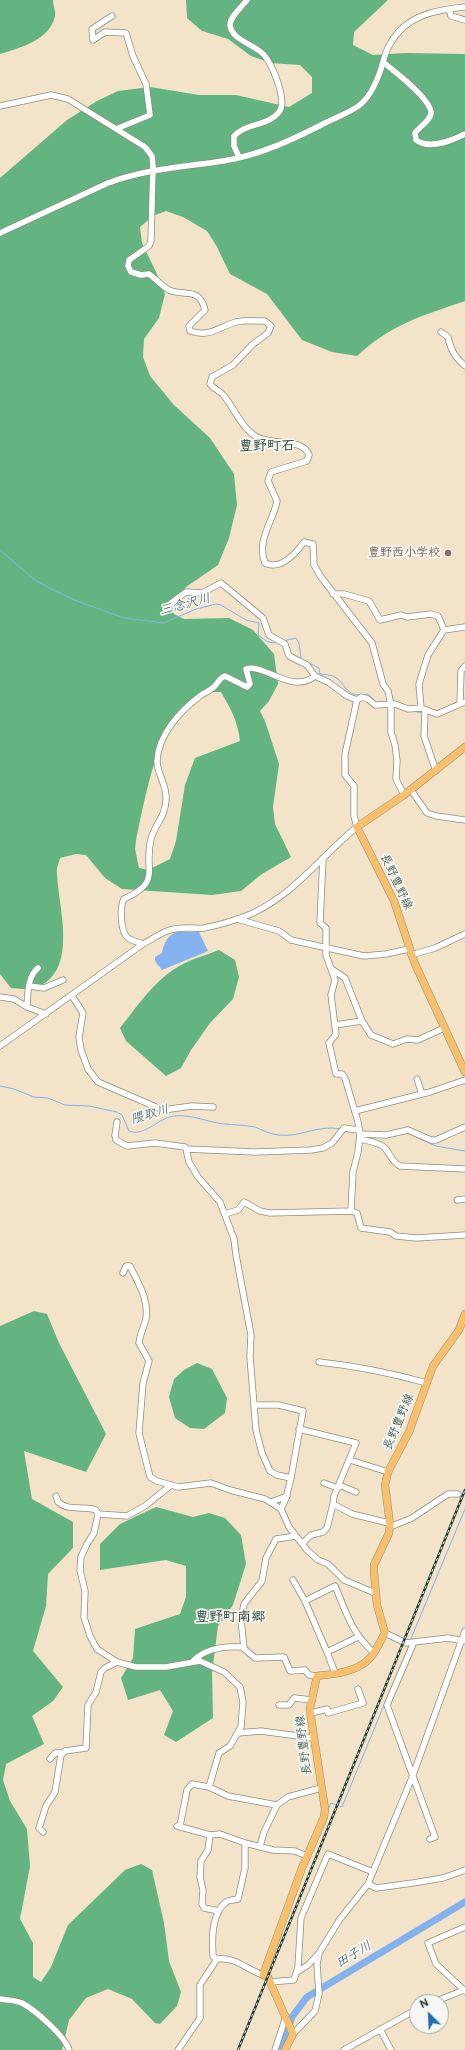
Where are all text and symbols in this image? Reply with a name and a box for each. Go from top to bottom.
district label: 豊野町石 [239,438,295,454]
place label: 豊野西小学校 [368,546,440,560]
marker: 豊野西小学校 [443,548,453,558]
water label: 三念沢川 [158,591,212,619]
street label: 長野豊野線 [377,852,415,912]
water label: 隈取川 [129,1102,171,1128]
street label: 長野豊野線 [381,1392,417,1452]
district label: 豊野町南郷 [195,1609,265,1625]
street label: 長野豊野線 [293,1714,315,1776]
water label: 田子川 [333,1938,375,1972]
north arrow [409,1994,449,2034]
text: N [418,1996,431,2011]

